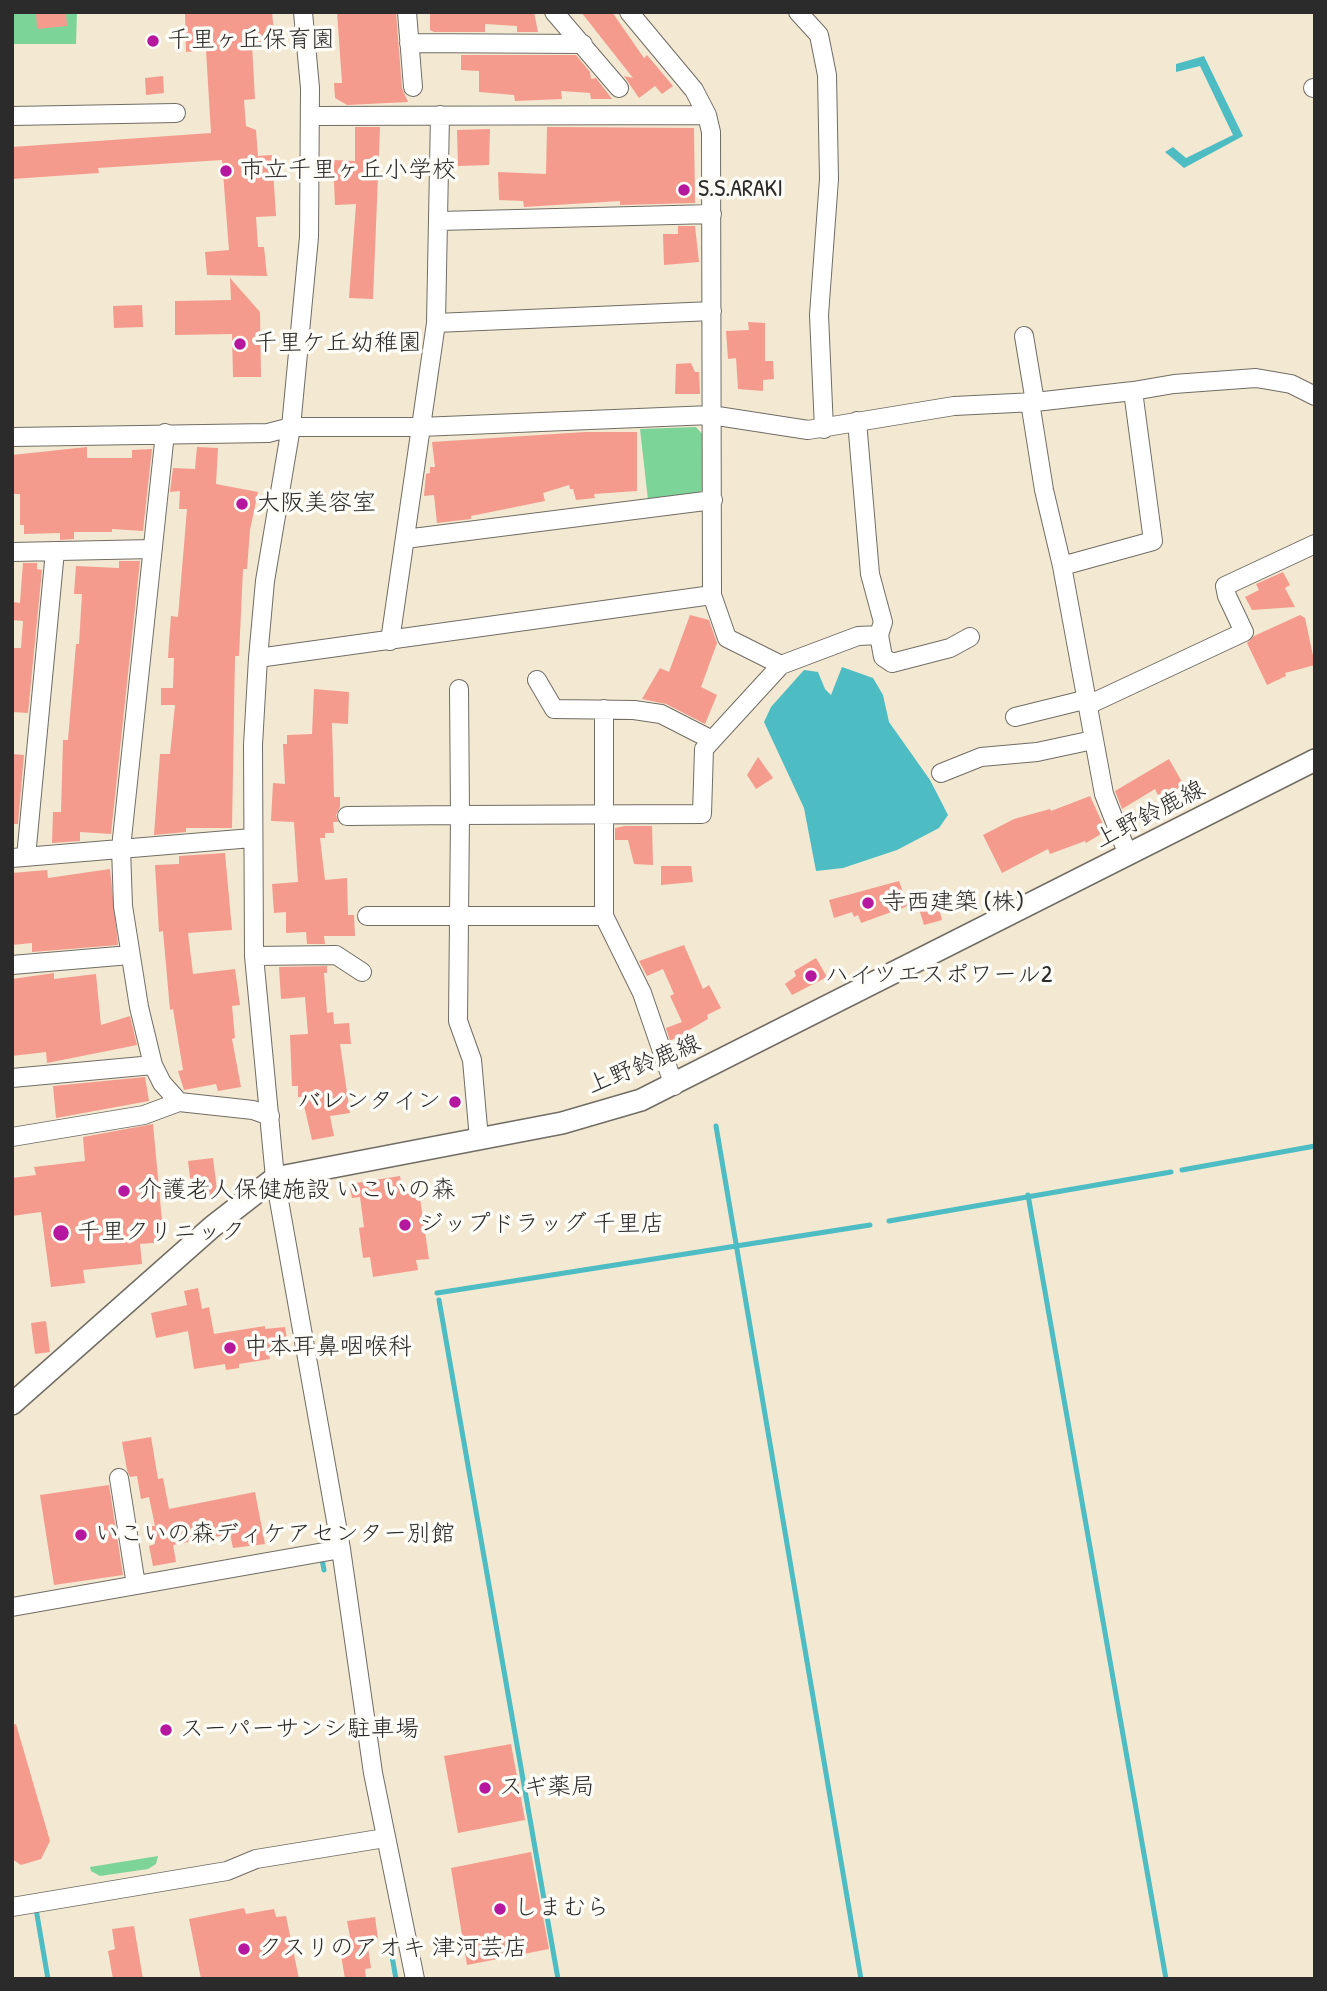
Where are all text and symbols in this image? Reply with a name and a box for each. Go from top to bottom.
place label: 千里ヶ丘保育園 [167,27,335,55]
marker: 千里ヶ丘保育園 [145,33,161,49]
place label: 市立千里ヶ丘小学校 [240,157,456,185]
marker: 市立千里ヶ丘小学校 [218,163,234,179]
place label: S.S.ARAKI [698,176,783,204]
marker: S.S.ARAKI [676,182,692,198]
place label: 千里ケ丘幼稚園 [254,330,422,358]
marker: 千里ケ丘幼稚園 [232,336,248,352]
place label: 大阪美容室 [256,490,376,518]
marker: 大阪美容室 [234,496,250,512]
street label: 上野鈴鹿線 [1090,775,1210,855]
place label: 寺西建築 (株) [882,889,1024,917]
marker: 寺西建築 (株) [860,895,876,911]
place label: ハイツエスポワール2 [825,962,1052,990]
marker: ハイツエスポワール2 [803,968,819,984]
street label: 上野鈴鹿線 [583,1029,705,1101]
place label: バレンタイン [297,1088,441,1116]
marker: バレンタイン [447,1094,463,1110]
place label: 介護老人保健施設 いこいの森 [138,1177,456,1205]
marker: 介護老人保健施設 いこいの森 [116,1183,132,1199]
place label: ジップドラッグ 千里店 [419,1211,665,1239]
marker: ジップドラッグ 千里店 [397,1217,413,1233]
place label: 千里クリニック [77,1219,245,1247]
marker: 千里クリニック [51,1223,71,1243]
place label: 中本耳鼻咽喉科 [244,1334,412,1362]
marker: 中本耳鼻咽喉科 [222,1340,238,1356]
place label: いこいの森ディケアセンター別館 [95,1521,455,1549]
marker: いこいの森ディケアセンター別館 [73,1527,89,1543]
place label: スーパーサンシ駐車場 [180,1716,419,1744]
marker: スーパーサンシ駐車場 [158,1722,174,1738]
place label: スギ薬局 [499,1774,595,1802]
marker: スギ薬局 [477,1780,493,1796]
place label: しまむら [514,1895,610,1923]
marker: しまむら [492,1901,508,1917]
place label: クスリのアオキ 津河芸店 [258,1935,528,1963]
marker: クスリのアオキ 津河芸店 [236,1941,252,1957]

